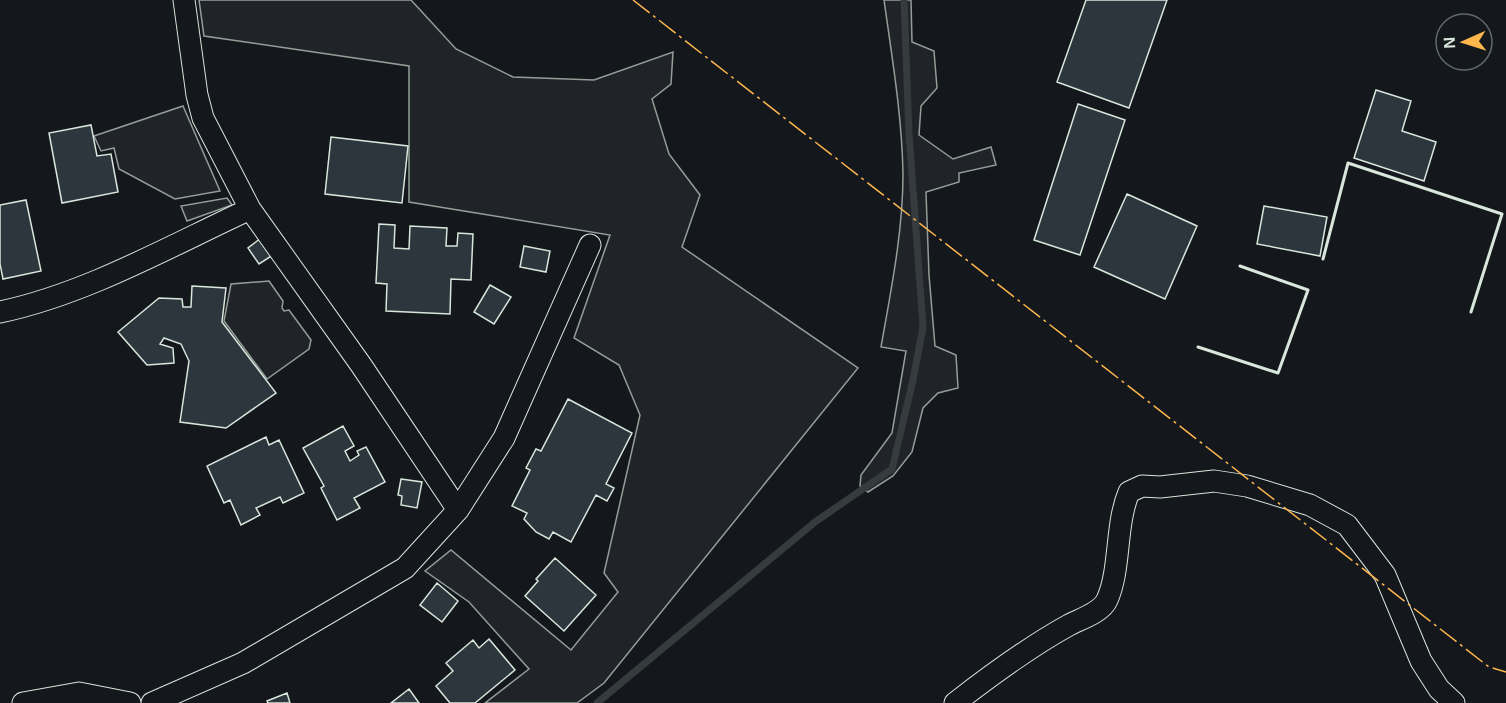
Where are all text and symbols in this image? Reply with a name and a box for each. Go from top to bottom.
north arrow [1434,12,1494,72]
text: N [1441,37,1458,49]

